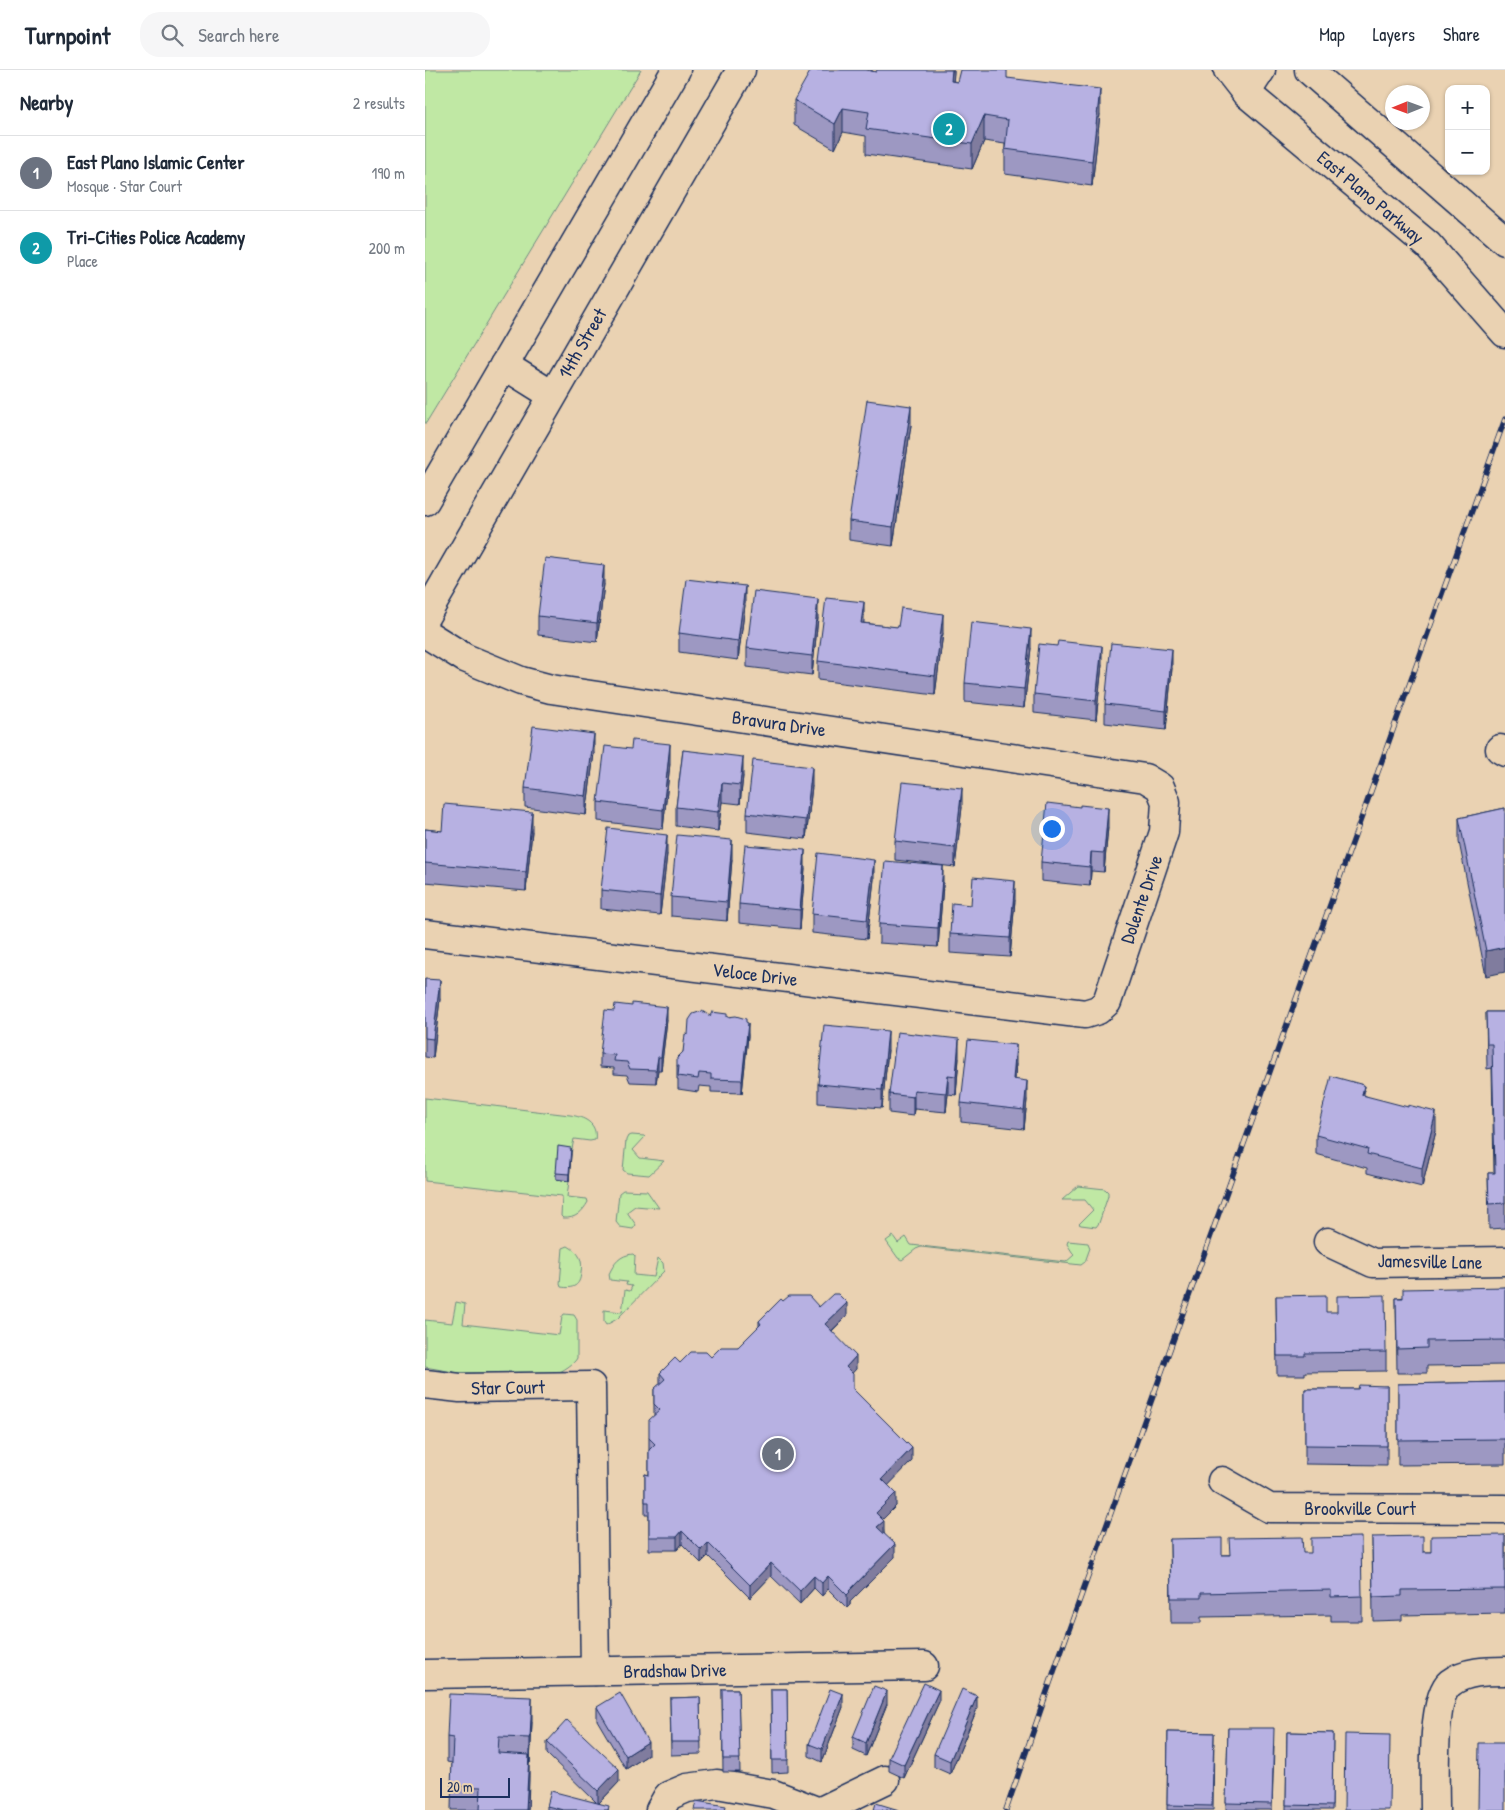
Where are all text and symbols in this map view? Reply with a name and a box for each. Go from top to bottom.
search box [140,12,490,57]
text: Turnpoint [25,19,110,51]
icon: search [158,21,186,49]
text: Search here [198,22,280,48]
text: Map [1319,22,1345,47]
text: Layers [1373,22,1415,47]
text: Share [1443,22,1480,47]
north arrow [1385,85,1430,130]
map controls [1445,85,1490,175]
button: + [1445,85,1490,130]
text: Nearby [20,88,73,117]
text: 2 results [353,92,405,114]
pin: 2 [933,110,965,148]
button: − [1445,130,1490,175]
street label: East Plano Parkway [1312,144,1430,250]
text: East Plano Islamic Center [67,149,245,175]
text: 1 [33,162,39,184]
text: 190 m [372,162,405,184]
text: Mosque · Star Court [67,175,182,197]
text: Tri-Cities Police Academy [67,224,245,250]
text: 2 [32,237,40,259]
text: 200 m [369,237,405,259]
text: Place [67,250,98,272]
street label: 14th Street [551,303,613,383]
street label: Bravura Drive [730,704,828,743]
your location [1039,816,1065,842]
street label: Dolente Drive [1114,851,1168,947]
street label: Veloce Drive [711,956,800,992]
street label: Jamesville Lane [1377,1247,1483,1275]
street label: Star Court [471,1373,546,1401]
pin: 1 [762,1435,794,1473]
street label: Brookville Court [1304,1495,1416,1521]
street label: Bradshaw Drive [623,1656,727,1684]
scale bar [440,1775,510,1798]
text: 20 m [447,1777,473,1796]

